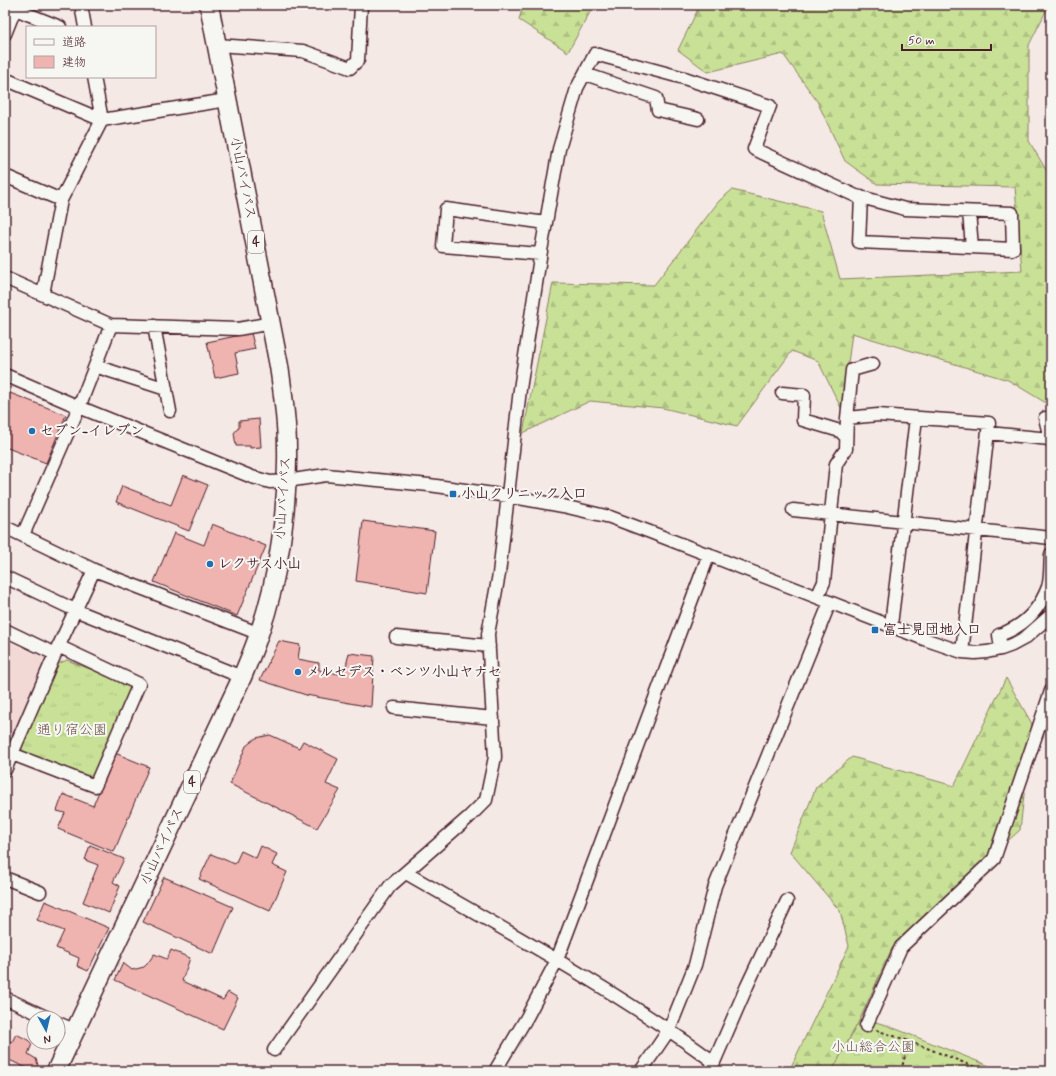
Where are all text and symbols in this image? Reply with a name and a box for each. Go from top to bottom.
legend [26,26,156,78]
scale bar [902,26,991,52]
text: 50 m [908,33,935,49]
text: 道路 [62,35,86,51]
text: 建物 [62,55,86,71]
street label: 小山バイパス [226,135,260,221]
road number: 4 [248,231,264,253]
place label: セブン-イレブン [40,422,144,440]
marker: セブン-イレブン [27,426,37,436]
street label: 小山バイパス [271,456,295,540]
place label: 小山クリニック入口 [461,485,587,503]
marker: 小山クリニック入口 [448,489,458,499]
place label: レクサス小山 [218,555,301,573]
marker: レクサス小山 [205,559,215,569]
place label: 富士見団地入口 [883,621,981,639]
marker: 富士見団地入口 [870,625,880,635]
place label: メルセデス・ベンツ小山ヤナセ [306,663,501,681]
marker: メルセデス・ベンツ小山ヤナセ [293,667,303,677]
park label: 通り宿公園 [37,721,107,739]
road number: 4 [184,771,200,793]
street label: 小山バイパス [136,804,188,888]
north arrow [26,1010,66,1050]
text: N [43,1031,52,1046]
park label: 小山総合公園 [831,1038,915,1056]

